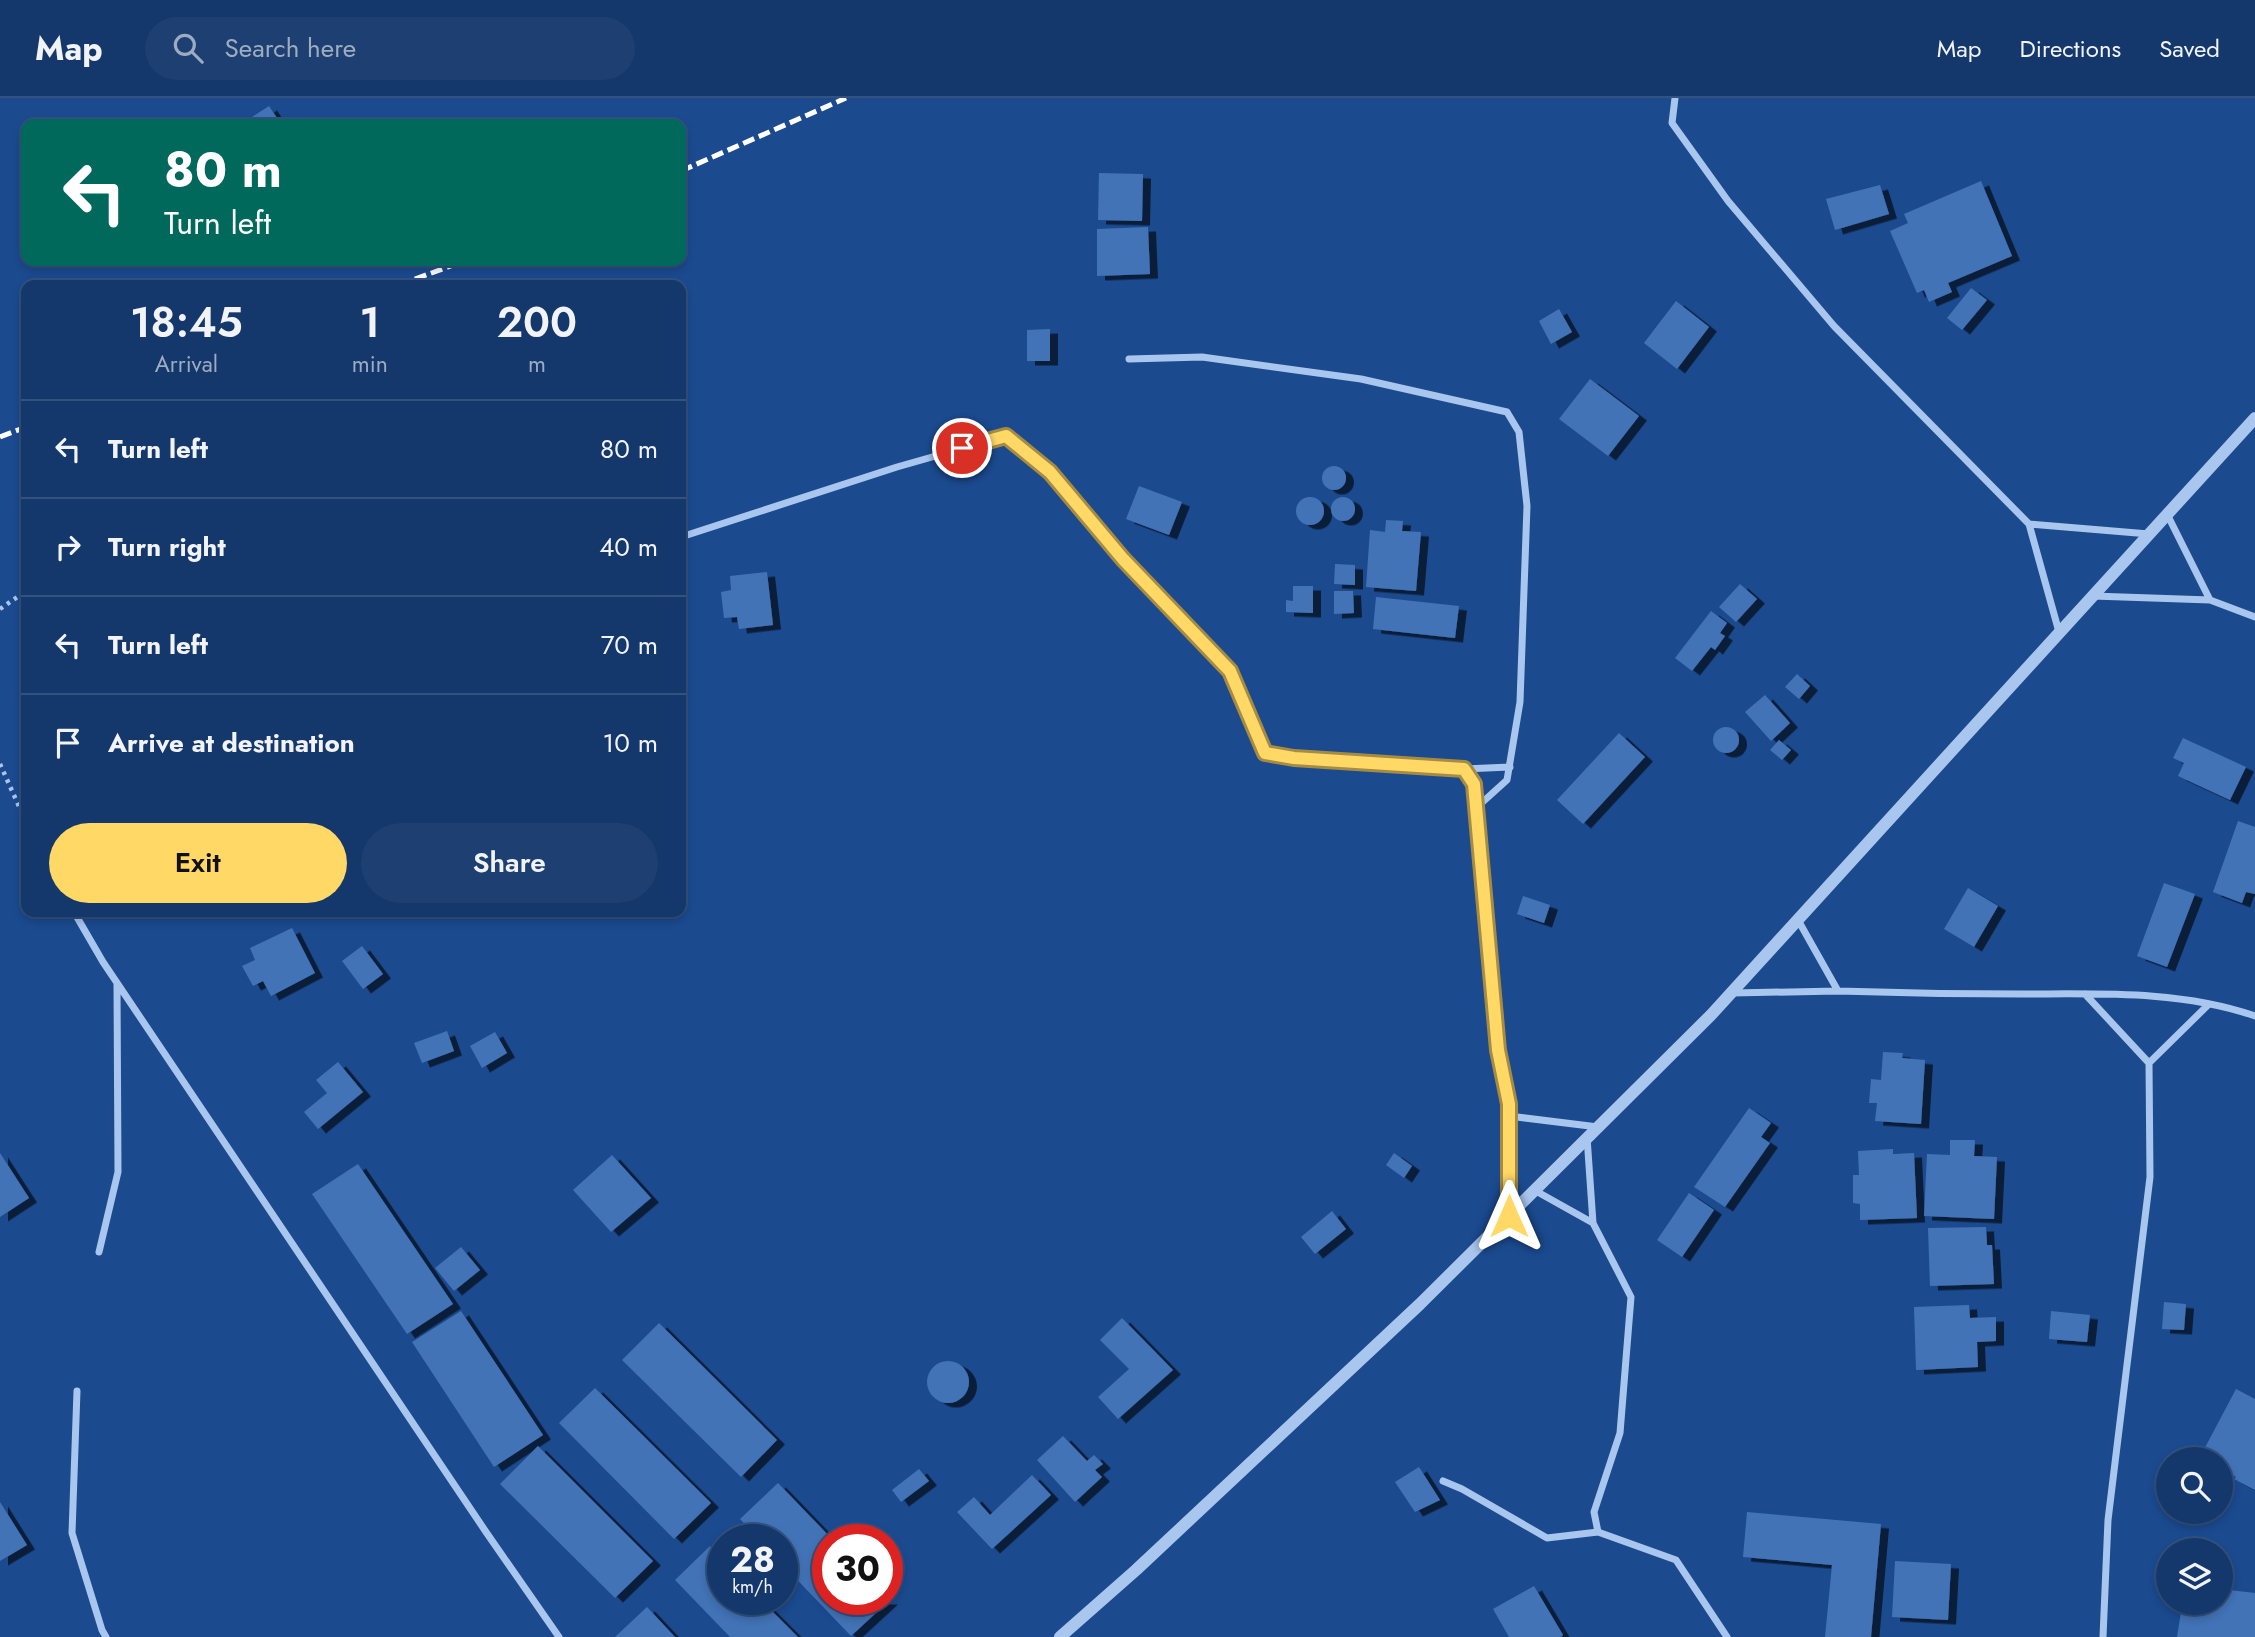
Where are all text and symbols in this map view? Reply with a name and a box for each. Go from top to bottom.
search box [145,17,635,80]
text: Map [35,25,103,72]
icon: search [169,29,207,67]
text: Search here [225,29,356,67]
text: Map [1937,31,1982,66]
text: Directions [2020,31,2121,66]
text: Saved [2159,31,2220,66]
text: 80 m [164,135,282,205]
icon: left [49,147,140,238]
text: Turn left [164,200,271,246]
text: 18:45 [130,292,243,353]
text: 1 [359,292,380,353]
text: 200 [497,292,577,353]
text: Arrival [155,347,218,381]
text: min [352,347,388,381]
text: m [528,347,546,381]
pin [932,418,992,478]
icon: arrive [943,429,981,467]
icon: left [49,430,87,468]
text: Turn left [108,430,208,468]
text: 80 m [600,430,658,468]
icon: right [49,528,87,566]
text: Turn right [108,528,226,566]
text: 40 m [599,528,658,566]
icon: left [49,626,87,664]
text: Turn left [108,626,208,664]
text: 70 m [601,626,658,664]
icon: arrive [49,724,87,762]
text: Arrive at destination [108,724,355,762]
text: 10 m [603,724,658,762]
button: Exit [49,823,347,903]
button: Share [361,823,658,903]
position arrow [1472,1179,1546,1253]
map controls [2156,1447,2233,1615]
button: search [2156,1447,2233,1524]
speed limit sign: 30 [812,1524,903,1615]
text: 28 [730,1535,775,1585]
button: layers [2156,1538,2233,1615]
text: km/h [732,1574,773,1600]

